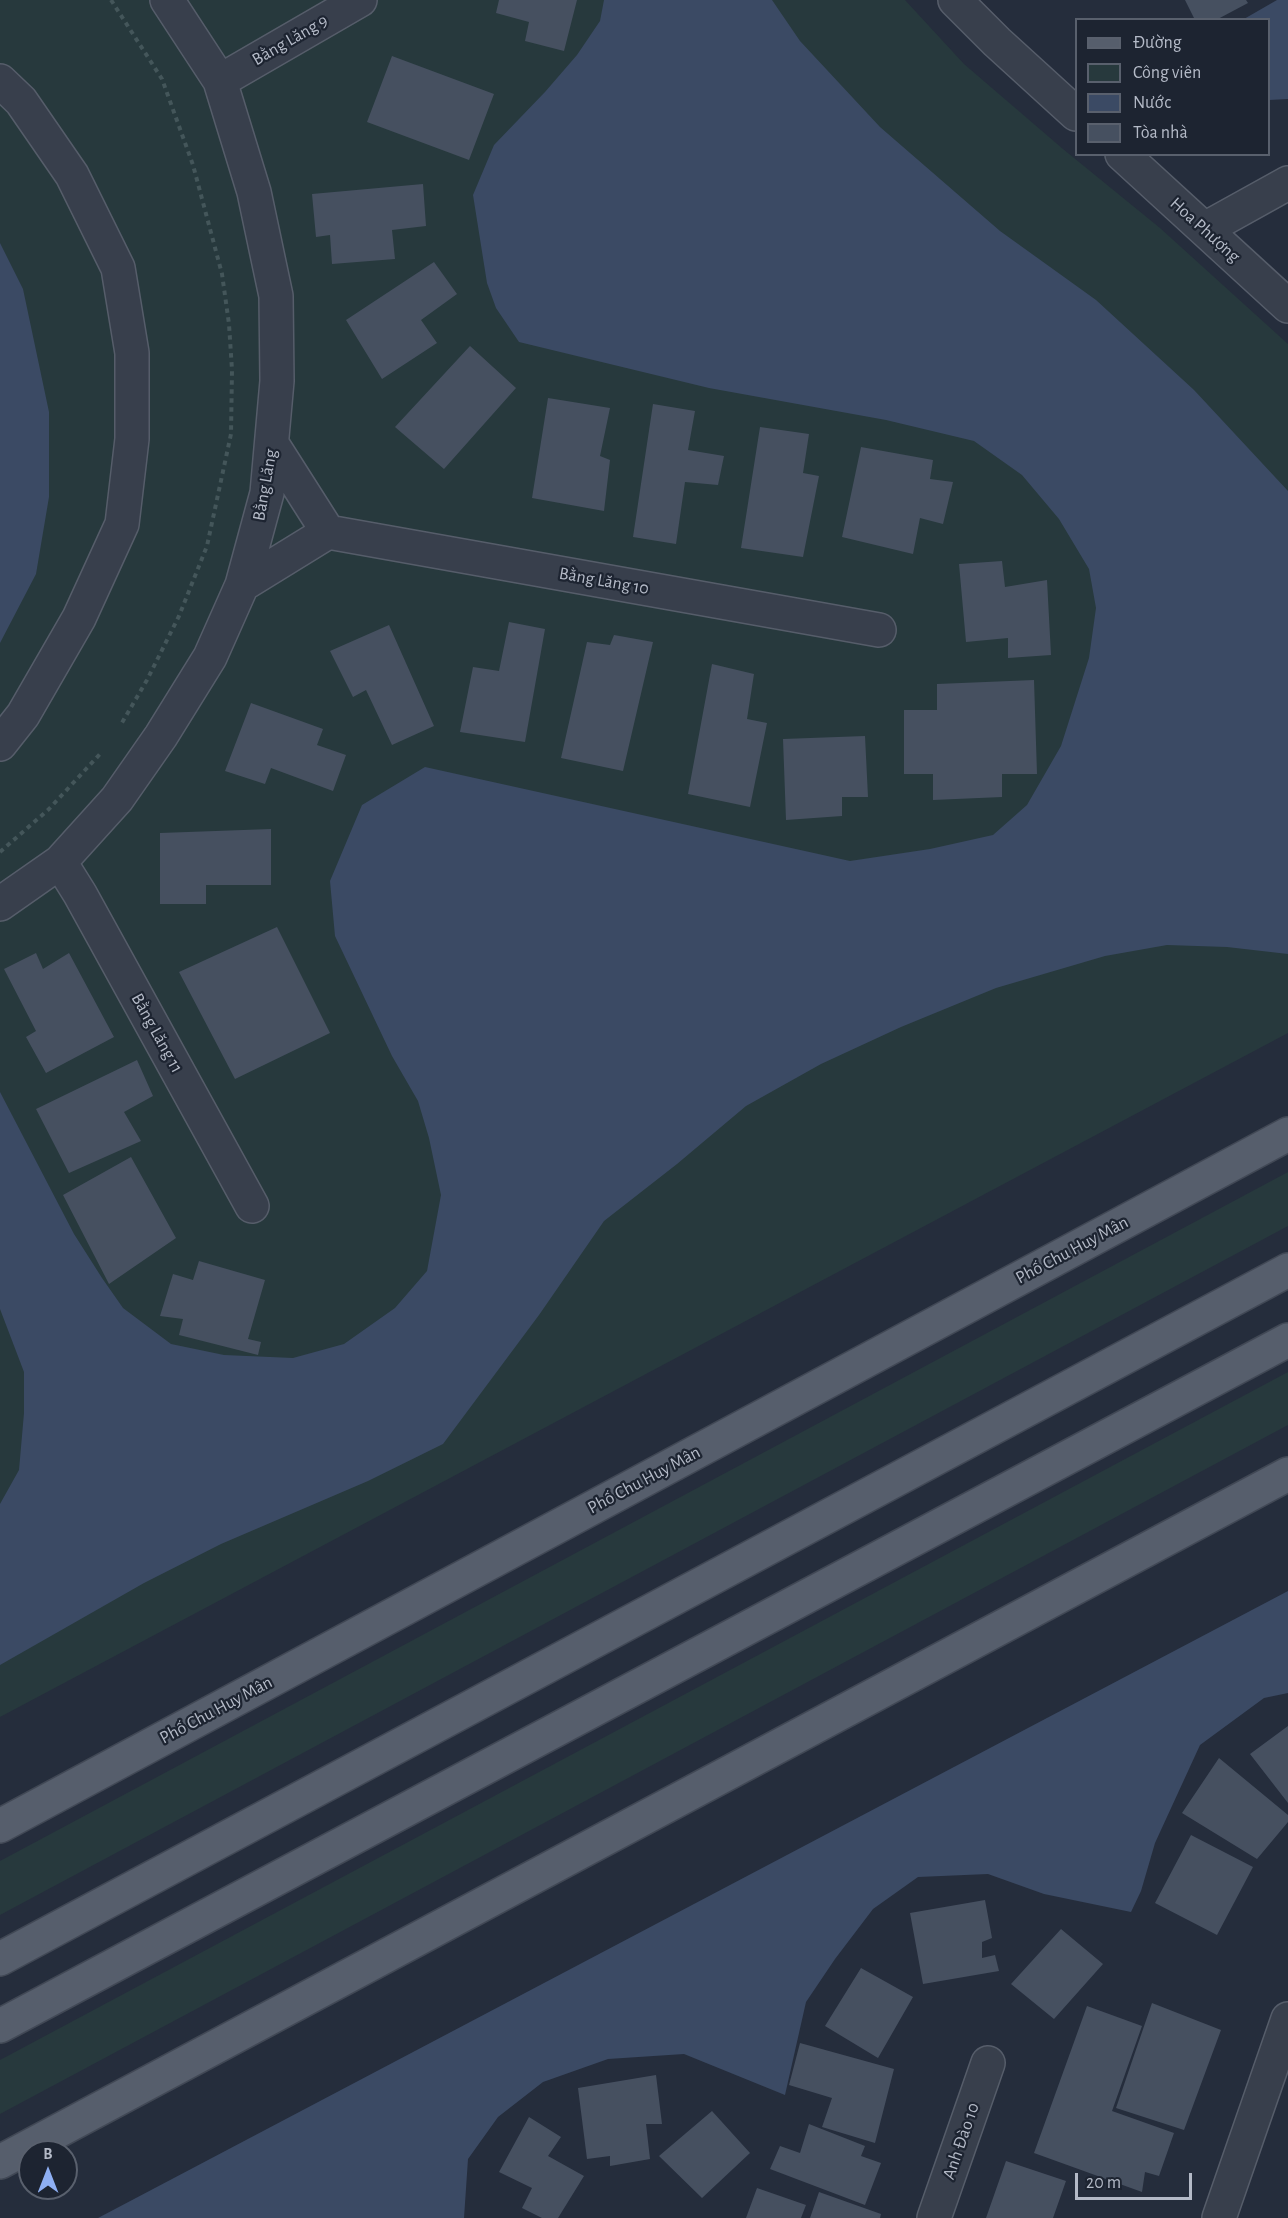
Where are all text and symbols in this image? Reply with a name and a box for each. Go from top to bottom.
street label: Bằng Lăng 9 [248,10,332,70]
legend [1075,18,1270,156]
text: Đường [1133,34,1182,52]
text: Công viên [1133,64,1201,82]
text: Nước [1133,94,1171,112]
text: Tòa nhà [1133,124,1188,142]
street label: Hoa Phượng [1165,193,1245,267]
street label: Bằng Lăng [248,447,282,523]
street label: Bằng Lăng 10 [557,562,651,600]
street label: Bằng Lăng 11 [126,989,188,1077]
street label: Phố Chu Huy Mân [1012,1211,1132,1289]
street label: Phố Chu Huy Mân [584,1441,704,1519]
street label: Phố Chu Huy Mân [156,1671,276,1749]
street label: Anh Đào 10 [938,2100,984,2182]
north arrow [18,2140,78,2200]
text: B [43,2146,53,2162]
scale bar [1078,2161,1195,2199]
text: 20 m [1086,2174,1121,2192]

